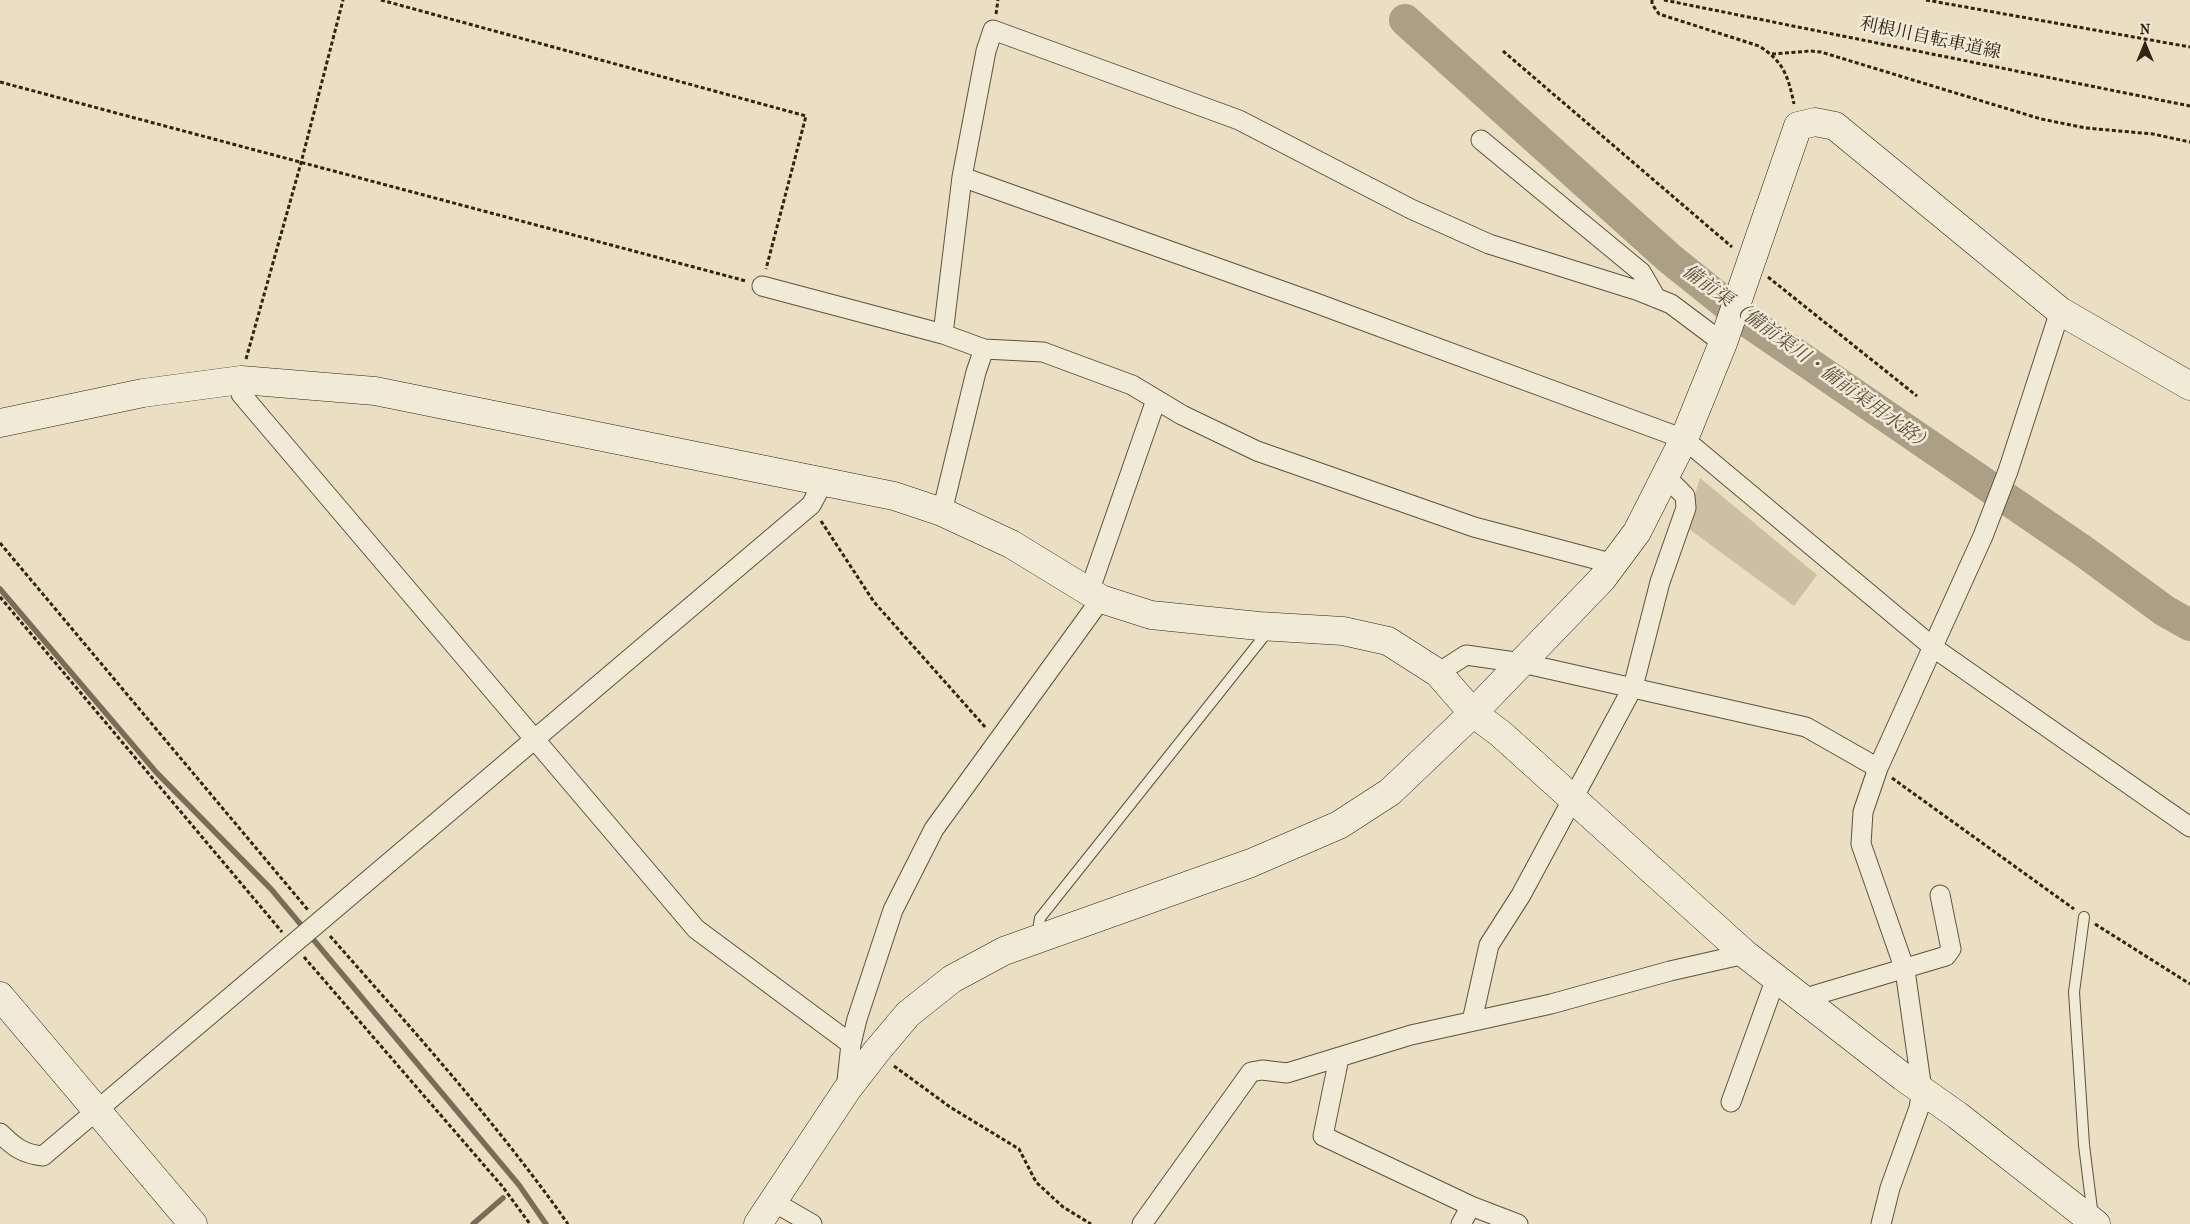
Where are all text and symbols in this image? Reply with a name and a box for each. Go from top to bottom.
street label: 利根川自転車道線 [1857,13,2003,65]
north arrow [2120,20,2170,70]
text: N [2140,21,2150,38]
water label: 備前渠（備前渠川・備前渠用水路） [1677,260,1937,458]

